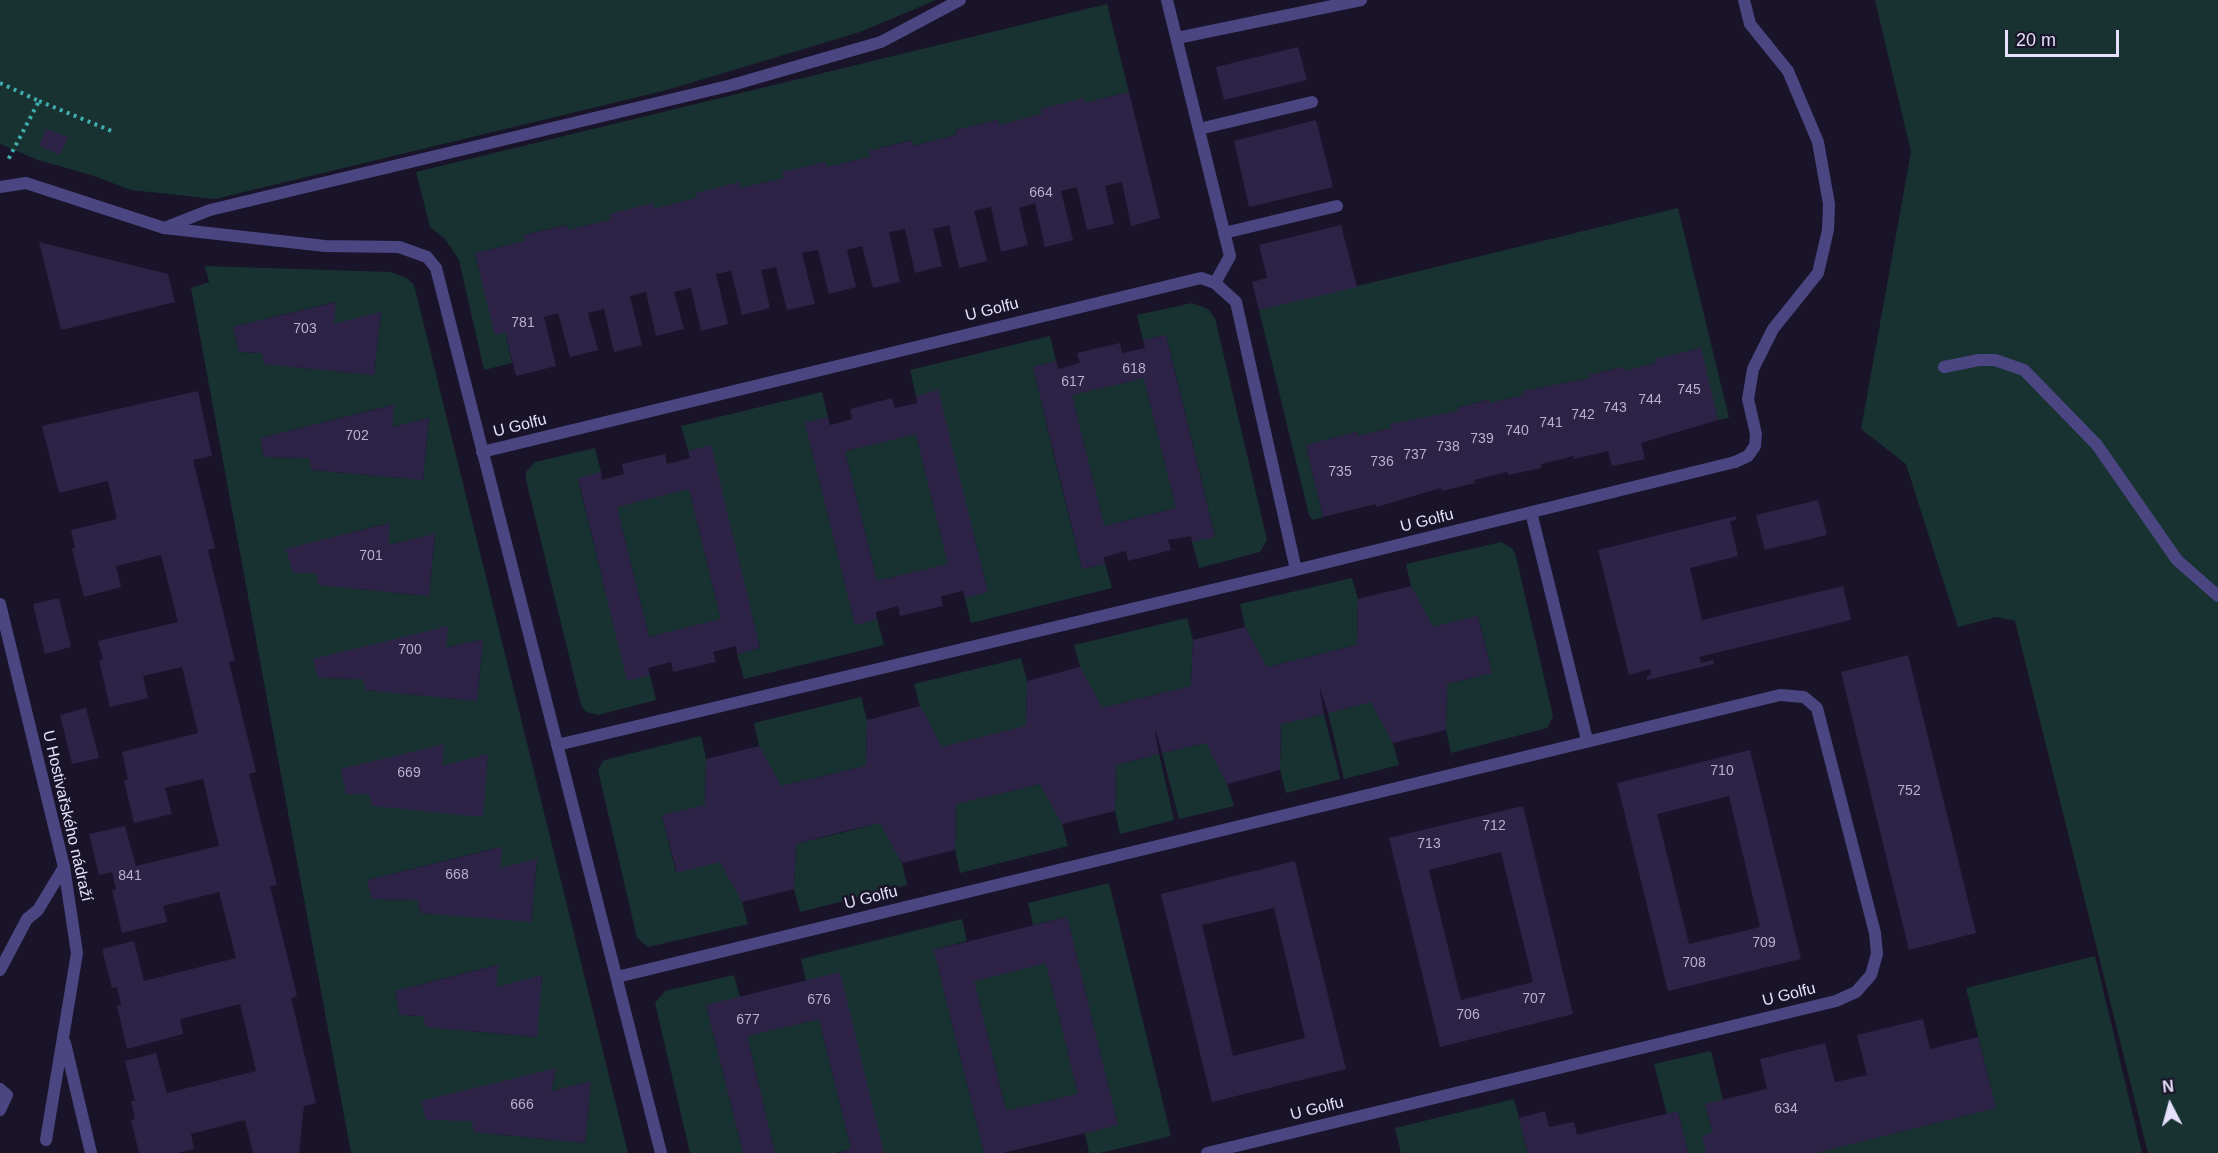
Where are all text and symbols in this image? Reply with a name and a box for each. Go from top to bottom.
scale bar [2008,18,2122,56]
text: 20 m [2016,30,2056,50]
house number: 664 [1029,185,1053,201]
street label: U Golfu [963,294,1021,326]
house number: 781 [511,315,535,331]
house number: 703 [293,321,317,337]
house number: 618 [1122,361,1146,377]
house number: 617 [1061,374,1085,390]
house number: 745 [1677,382,1701,398]
house number: 744 [1638,392,1662,408]
house number: 743 [1603,400,1627,416]
house number: 742 [1571,407,1595,423]
street label: U Golfu [491,410,549,442]
house number: 741 [1539,415,1563,431]
house number: 740 [1505,423,1529,439]
house number: 702 [345,428,369,444]
house number: 739 [1470,431,1494,447]
house number: 738 [1436,439,1460,455]
house number: 737 [1403,447,1427,463]
house number: 736 [1370,454,1394,470]
house number: 735 [1328,464,1352,480]
street label: U Golfu [1398,505,1456,537]
house number: 701 [359,548,383,564]
house number: 700 [398,642,422,658]
street label: U Hostivařského nádraží [38,728,96,904]
house number: 710 [1710,763,1734,779]
house number: 669 [397,765,421,781]
house number: 752 [1897,783,1921,799]
house number: 712 [1482,818,1506,834]
house number: 713 [1417,836,1441,852]
house number: 668 [445,867,469,883]
house number: 841 [118,868,142,884]
street label: U Golfu [842,882,900,914]
house number: 709 [1752,935,1776,951]
house number: 708 [1682,955,1706,971]
street label: U Golfu [1760,979,1818,1011]
house number: 707 [1522,991,1546,1007]
house number: 676 [807,992,831,1008]
house number: 706 [1456,1007,1480,1023]
house number: 677 [736,1012,760,1028]
north arrow [2140,1075,2200,1135]
text: N [2161,1078,2175,1096]
street label: U Golfu [1288,1093,1346,1125]
house number: 666 [510,1097,534,1113]
house number: 634 [1774,1101,1798,1117]

